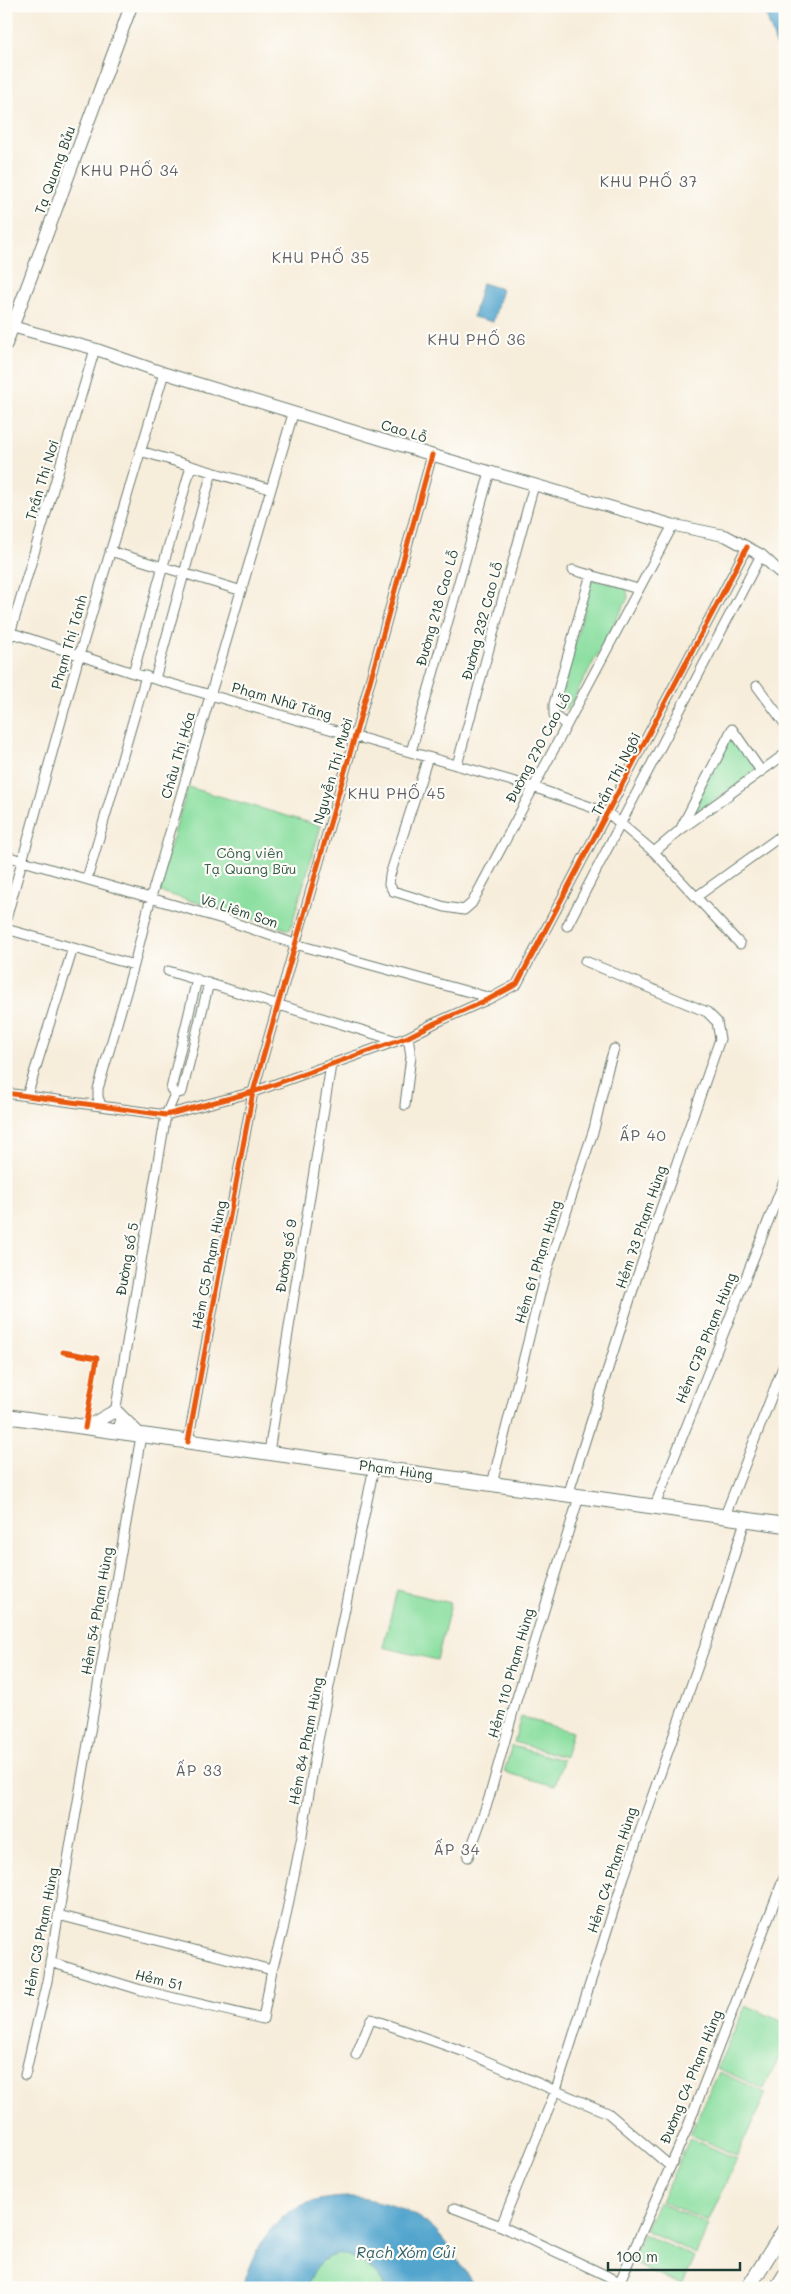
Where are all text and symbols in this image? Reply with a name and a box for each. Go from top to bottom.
street label: Tạ Quang Bửu [30,123,79,217]
district label: KHU PHỐ 34 [81,160,179,180]
district label: KHU PHỐ 37 [600,171,698,191]
district label: KHU PHỐ 35 [272,247,370,267]
district label: KHU PHỐ 36 [428,329,527,349]
street label: Cao Lỗ [379,415,429,447]
street label: Trần Thị Nơi [20,437,63,522]
street label: Đường 218 Cao Lỗ [411,547,462,668]
street label: Đường 232 Cao Lỗ [457,560,506,682]
street label: Phạm Thị Tánh [46,592,91,691]
street label: Phạm Nhữ Tăng [230,677,335,724]
street label: Đường 270 Cao Lỗ [500,689,575,806]
street label: Châu Thị Hóa [156,709,199,801]
street label: Nguyễn Thị Mười [308,715,357,826]
street label: Trần Thị Ngôi [586,729,645,819]
district label: KHU PHỐ 45 [348,783,446,803]
park label: Công viên Tạ Quang Bữu [204,843,296,878]
street label: Võ Liêm Sơn [198,889,281,932]
district label: ẤP 40 [619,1124,667,1145]
street label: Hẻm 73 Phạm Hùng [611,1163,671,1291]
street label: Hẻm 61 Phạm Hùng [510,1198,565,1326]
street label: Hẻm C5 Phạm Hùng [187,1199,230,1331]
street label: Đường số 9 [270,1218,301,1294]
street label: Đường số 5 [111,1221,142,1297]
street label: Hẻm C7B Phạm Hùng [671,1270,740,1406]
street label: Phạm Hùng [358,1455,434,1484]
street label: Hẻm 54 Phạm Hùng [76,1546,117,1676]
street label: Hẻm 110 Phạm Hùng [483,1606,538,1740]
street label: Hẻm 84 Phạm Hùng [284,1675,327,1806]
district label: ẤP 33 [176,1759,222,1780]
street label: Hẻm C4 Phạm Hùng [582,1804,641,1935]
district label: ẤP 34 [434,1838,480,1859]
street label: Hẻm C3 Phạm Hùng [19,1866,62,1998]
street label: Hẻm 51 [133,1964,185,1995]
street label: Đường C4 Phạm Hủng [655,2007,726,2147]
scale bar [608,2239,741,2271]
water label: Rạch Xóm Củi [356,2242,456,2262]
text: 100 m [616,2246,658,2266]

